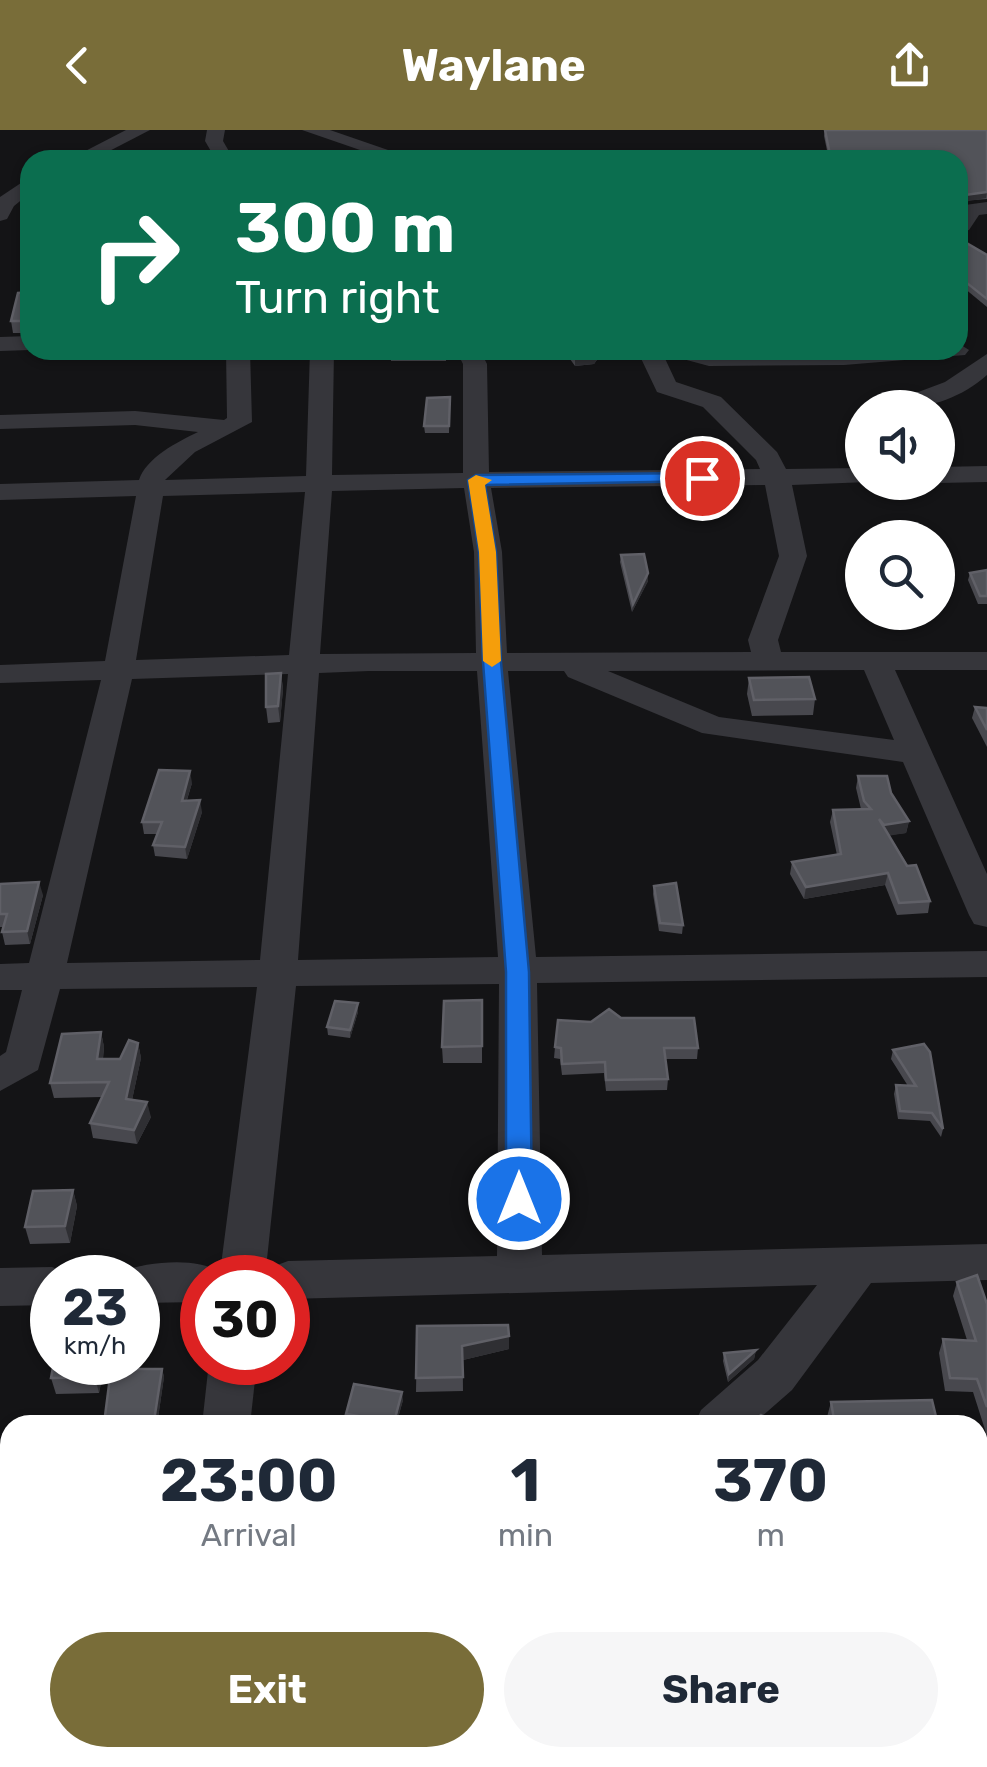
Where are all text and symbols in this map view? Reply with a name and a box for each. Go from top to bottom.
icon: back [50,38,105,93]
icon: share [882,38,937,93]
text: Waylane [401,39,586,92]
text: 300 m [235,187,455,270]
icon: right [70,190,200,320]
text: Turn right [235,271,439,324]
map controls [845,390,955,630]
button: sound [845,390,955,500]
pin [660,436,745,521]
icon: arrive [675,451,730,506]
button: search [845,520,955,630]
position arrow [467,1147,571,1251]
speed limit sign: 30 [180,1255,310,1385]
text: 23 [62,1278,128,1338]
text: km/h [64,1331,126,1360]
text: 23:00 [160,1445,338,1516]
text: 1 [511,1445,540,1516]
text: 370 [713,1445,828,1516]
text: Arrival [201,1516,297,1554]
text: min [498,1516,553,1554]
text: m [756,1516,785,1554]
button: Exit [50,1632,484,1747]
button: Share [504,1632,938,1747]

